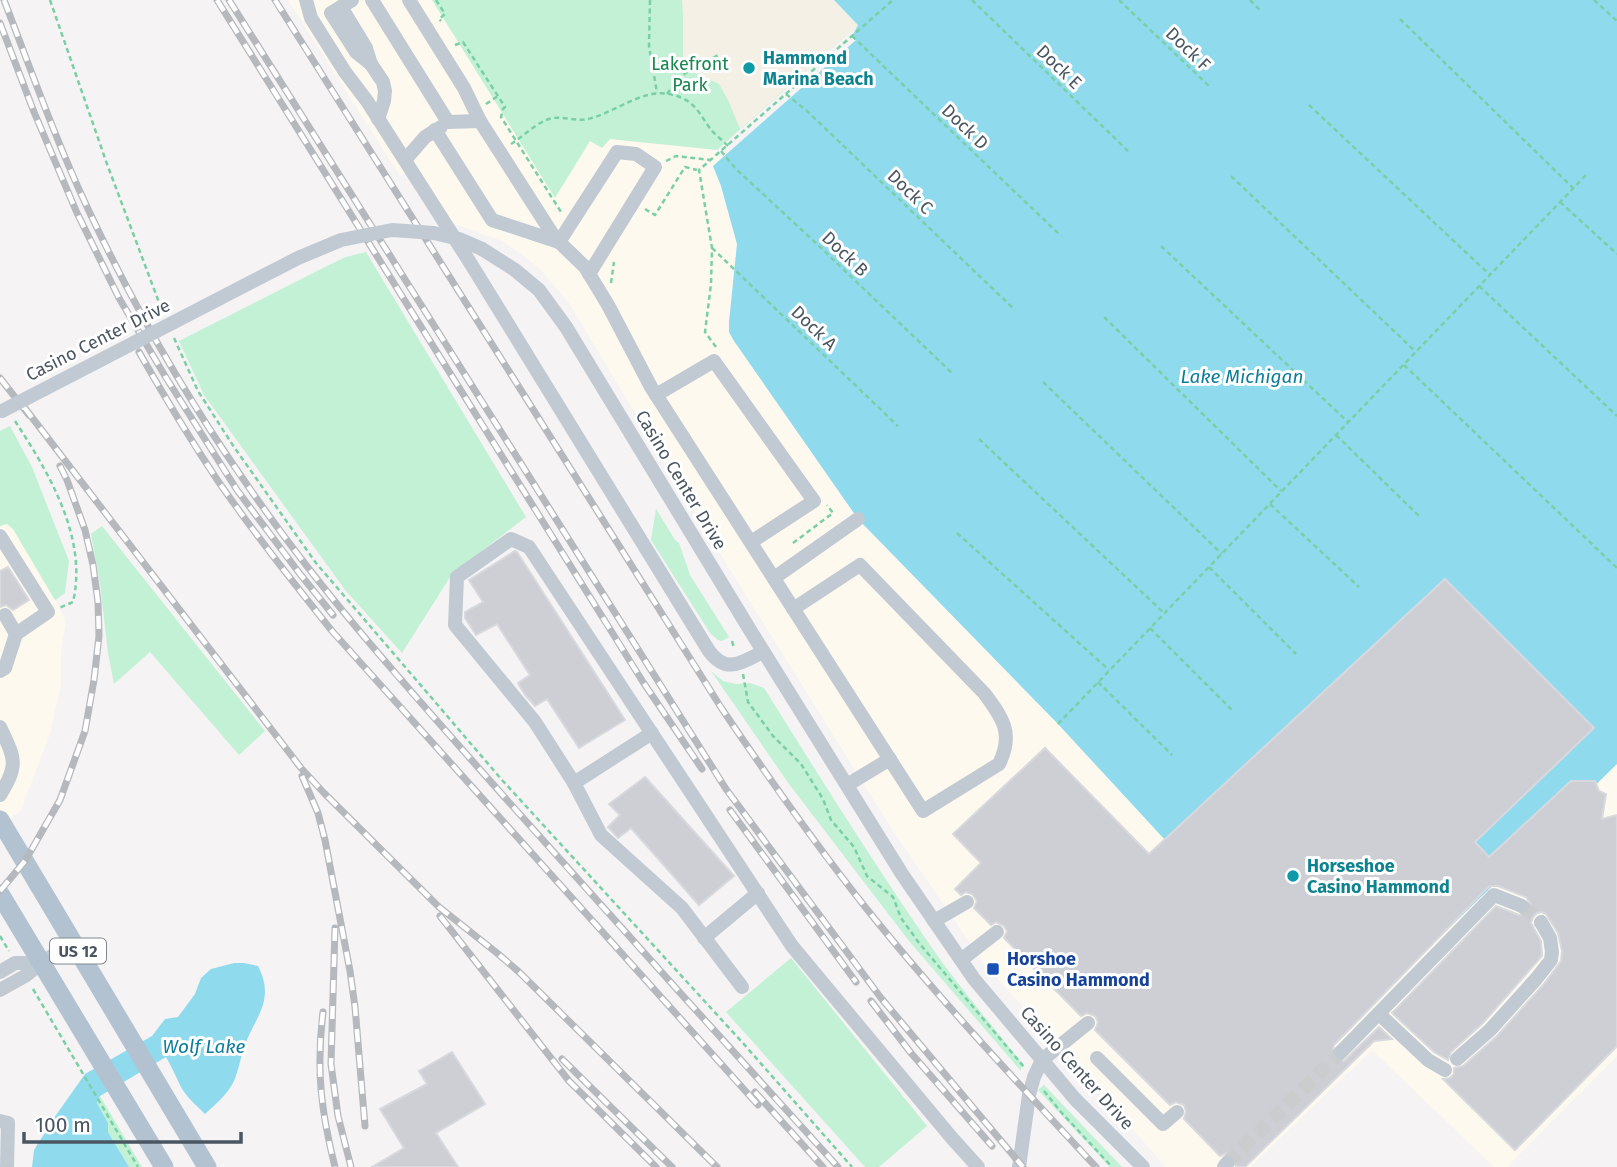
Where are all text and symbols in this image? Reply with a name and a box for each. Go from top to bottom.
street label: Dock F [1161,22,1215,76]
street label: Dock E [1032,40,1086,94]
place label: Hammond Marina Beach [763,47,874,90]
park label: Lakefront Park [651,53,729,96]
marker: Hammond Marina Beach [741,60,757,76]
street label: Dock D [937,100,993,154]
street label: Dock C [883,165,937,219]
street label: Dock B [817,227,873,281]
street label: Casino Center Drive [22,294,174,386]
street label: Dock A [787,301,842,355]
water label: Lake Michigan [1181,365,1303,388]
street label: Casino Center Drive [631,406,731,554]
place label: Horseshoe Casino Hammond [1307,855,1450,898]
marker: Horseshoe Casino Hammond [1285,868,1301,884]
road number: US 12 [50,939,106,964]
place label: Horshoe Casino Hammond [1007,948,1150,991]
marker: Horshoe Casino Hammond [985,961,1001,977]
street label: Casino Center Drive [1016,1002,1138,1134]
water label: Wolf Lake [163,1035,246,1058]
scale bar [24,1100,242,1144]
text: 100 m [35,1112,91,1138]

